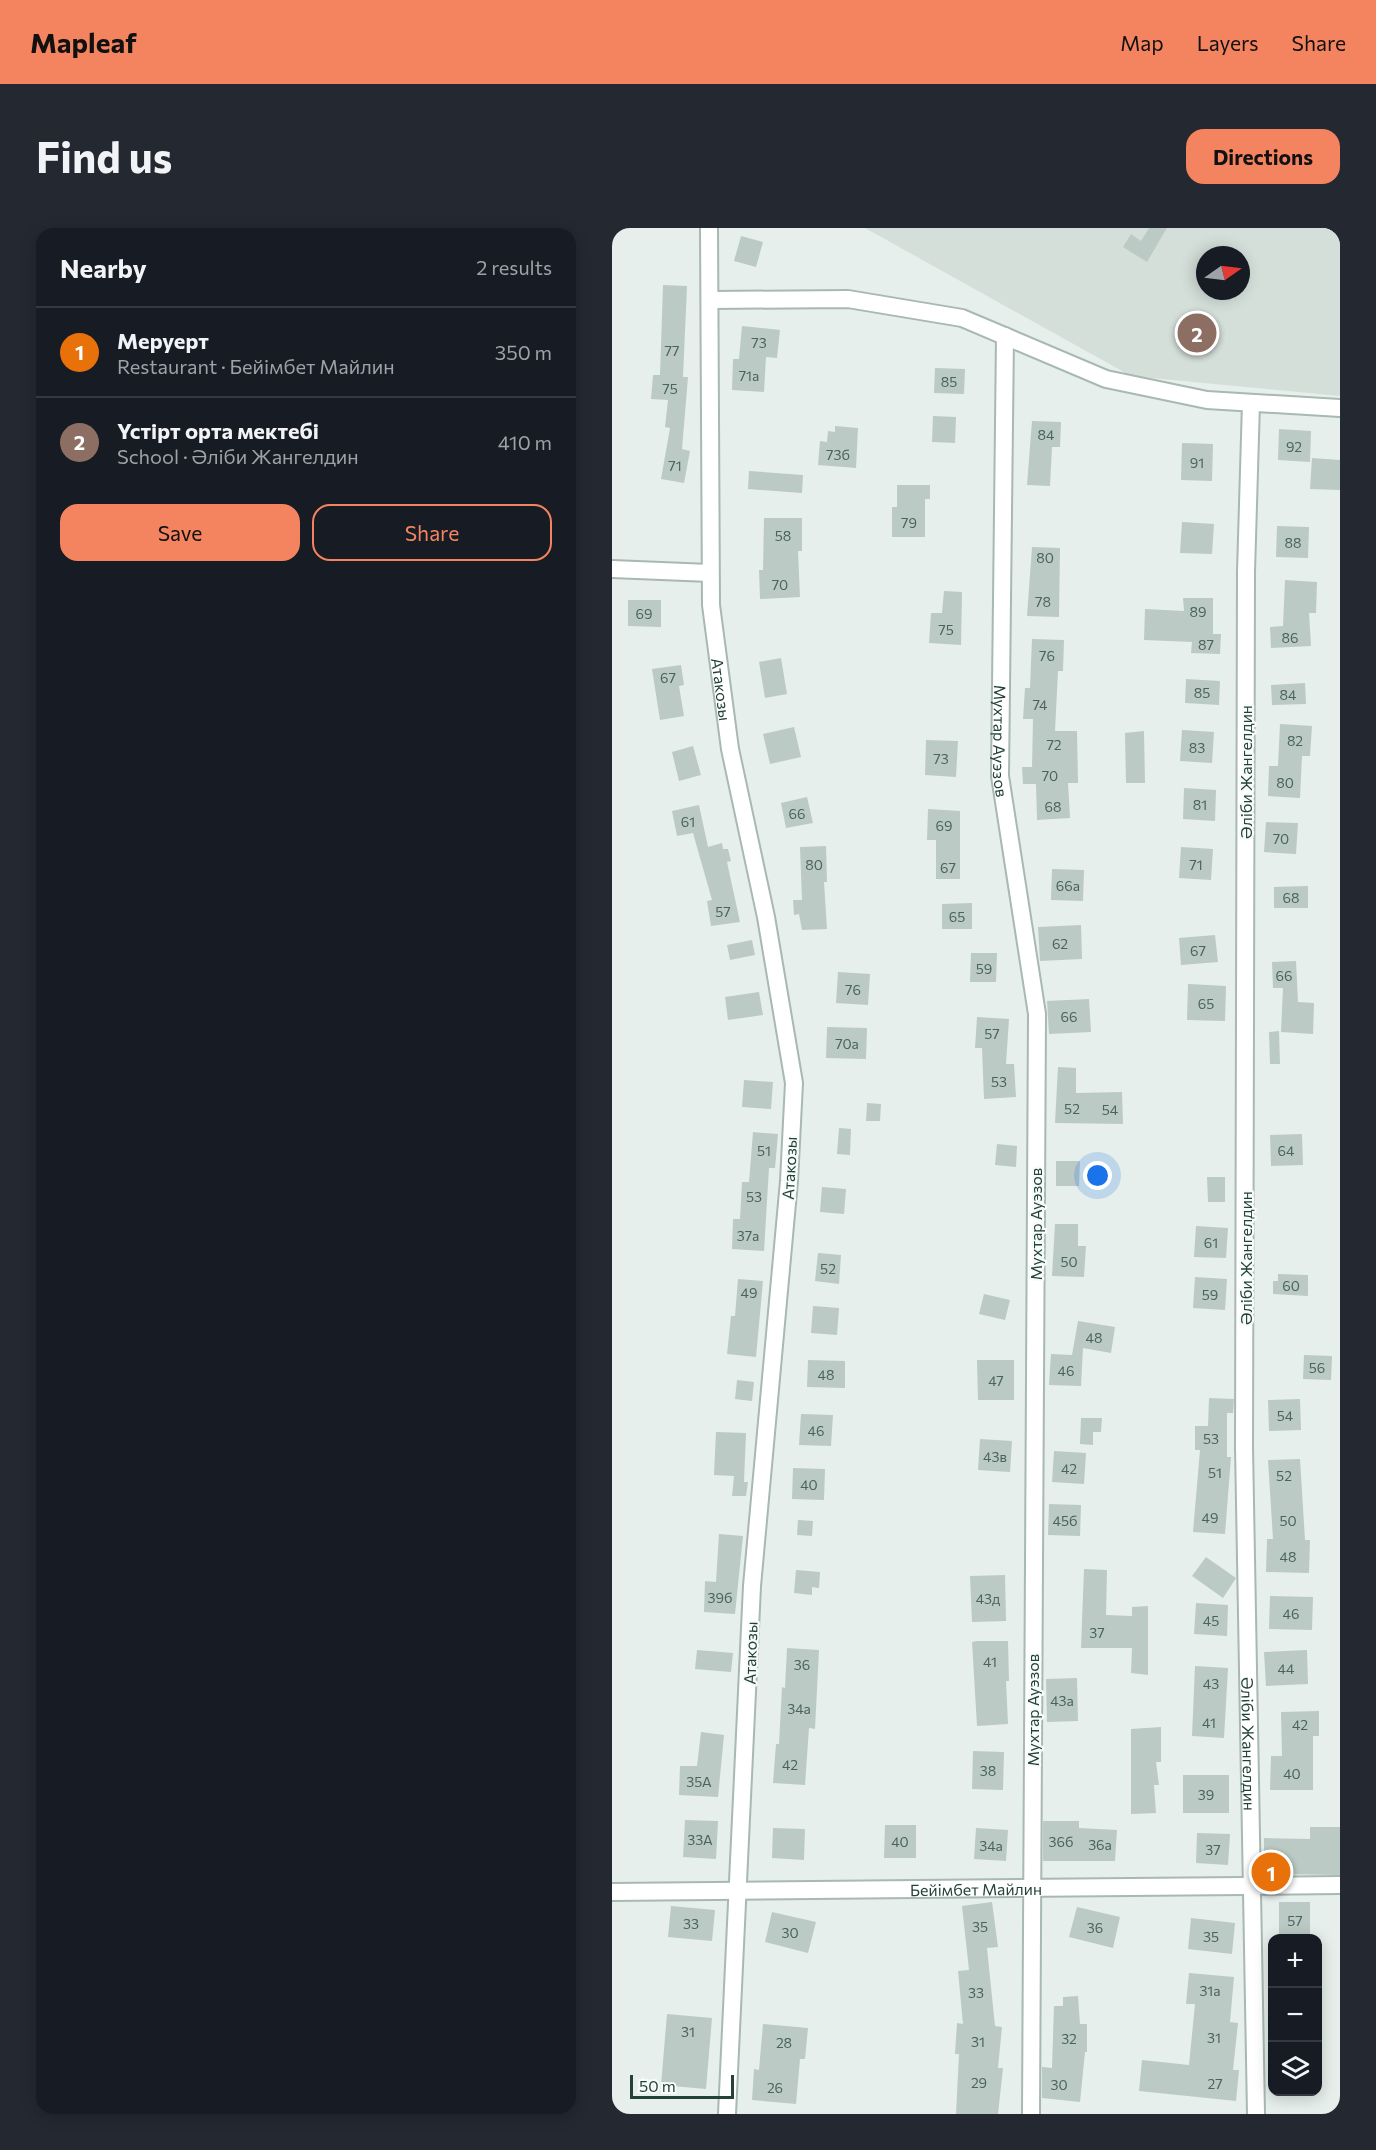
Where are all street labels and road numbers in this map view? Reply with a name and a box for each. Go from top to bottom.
street label: Атакозы [709,657,736,722]
street label: Мухтар Ауэзов [990,685,1013,798]
street label: Әліби Жангелдин [1236,705,1255,839]
street label: Атакозы [778,1136,800,1200]
street label: Мухтар Ауэзов [1026,1168,1045,1280]
street label: Әліби Жангелдин [1236,1191,1255,1325]
street label: Атакозы [739,1621,761,1685]
street label: Мухтар Ауэзов [1023,1654,1042,1766]
street label: Әліби Жангелдин [1239,1677,1260,1811]
street label: Бейімбет Майлин [910,1878,1042,1899]

